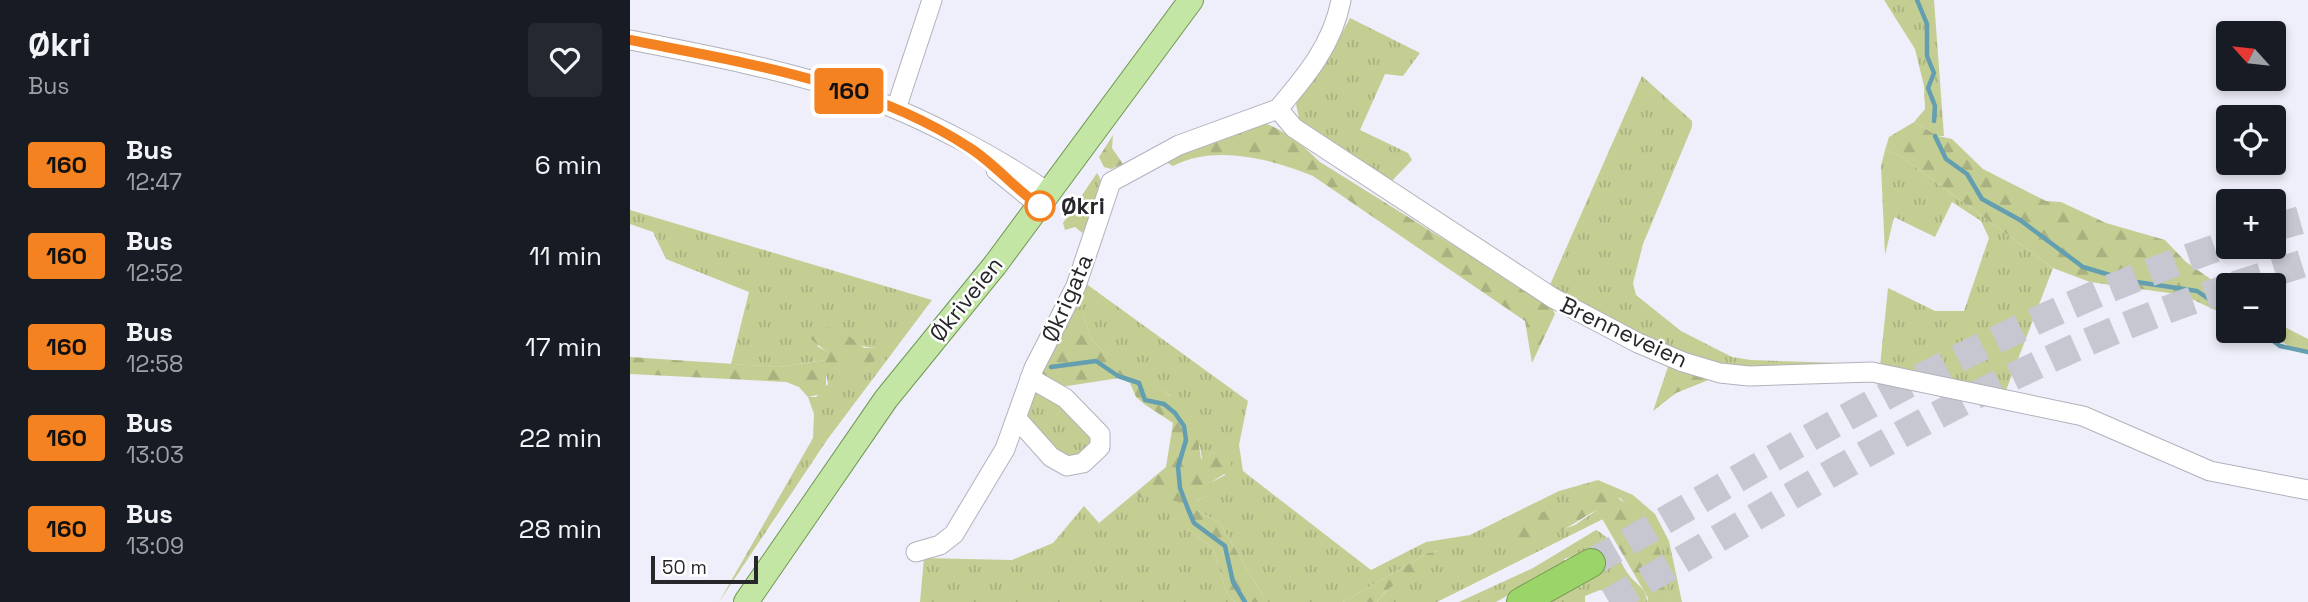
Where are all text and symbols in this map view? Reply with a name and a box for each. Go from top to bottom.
north arrow [2216,21,2286,91]
map controls [2216,21,2286,343]
button: heart [528,23,602,97]
text: Økri [28,24,91,66]
line badge: 160 [809,68,889,114]
text: Bus [28,71,69,101]
text: 160 [828,75,870,106]
button: locate [2216,105,2286,175]
text: Bus [126,133,173,167]
text: 6 min [535,148,602,182]
text: 160 [46,149,87,180]
text: 12:47 [126,167,182,197]
button: + [2216,189,2286,259]
marker: Økri [1025,191,1055,221]
place label: Økri [1061,191,1105,221]
text: Bus [126,224,173,258]
text: 11 min [529,239,602,273]
text: 160 [46,240,87,271]
street label: Økrigata [1034,249,1100,347]
street label: Økriveien [923,250,1009,348]
text: 12:52 [126,258,183,288]
button: − [2216,273,2286,343]
street label: Brenneveien [1555,289,1693,375]
text: Bus [126,315,173,349]
text: 17 min [525,330,602,364]
text: 160 [46,331,87,362]
text: 12:58 [126,349,183,379]
text: Bus [126,406,173,440]
text: 22 min [519,421,602,455]
text: 160 [46,422,87,453]
text: 13:03 [126,440,184,470]
text: Bus [126,497,173,531]
text: 28 min [519,512,602,546]
text: 160 [46,513,87,544]
text: 13:09 [126,531,184,561]
scale bar [651,553,758,585]
text: 50 m [662,555,707,580]

